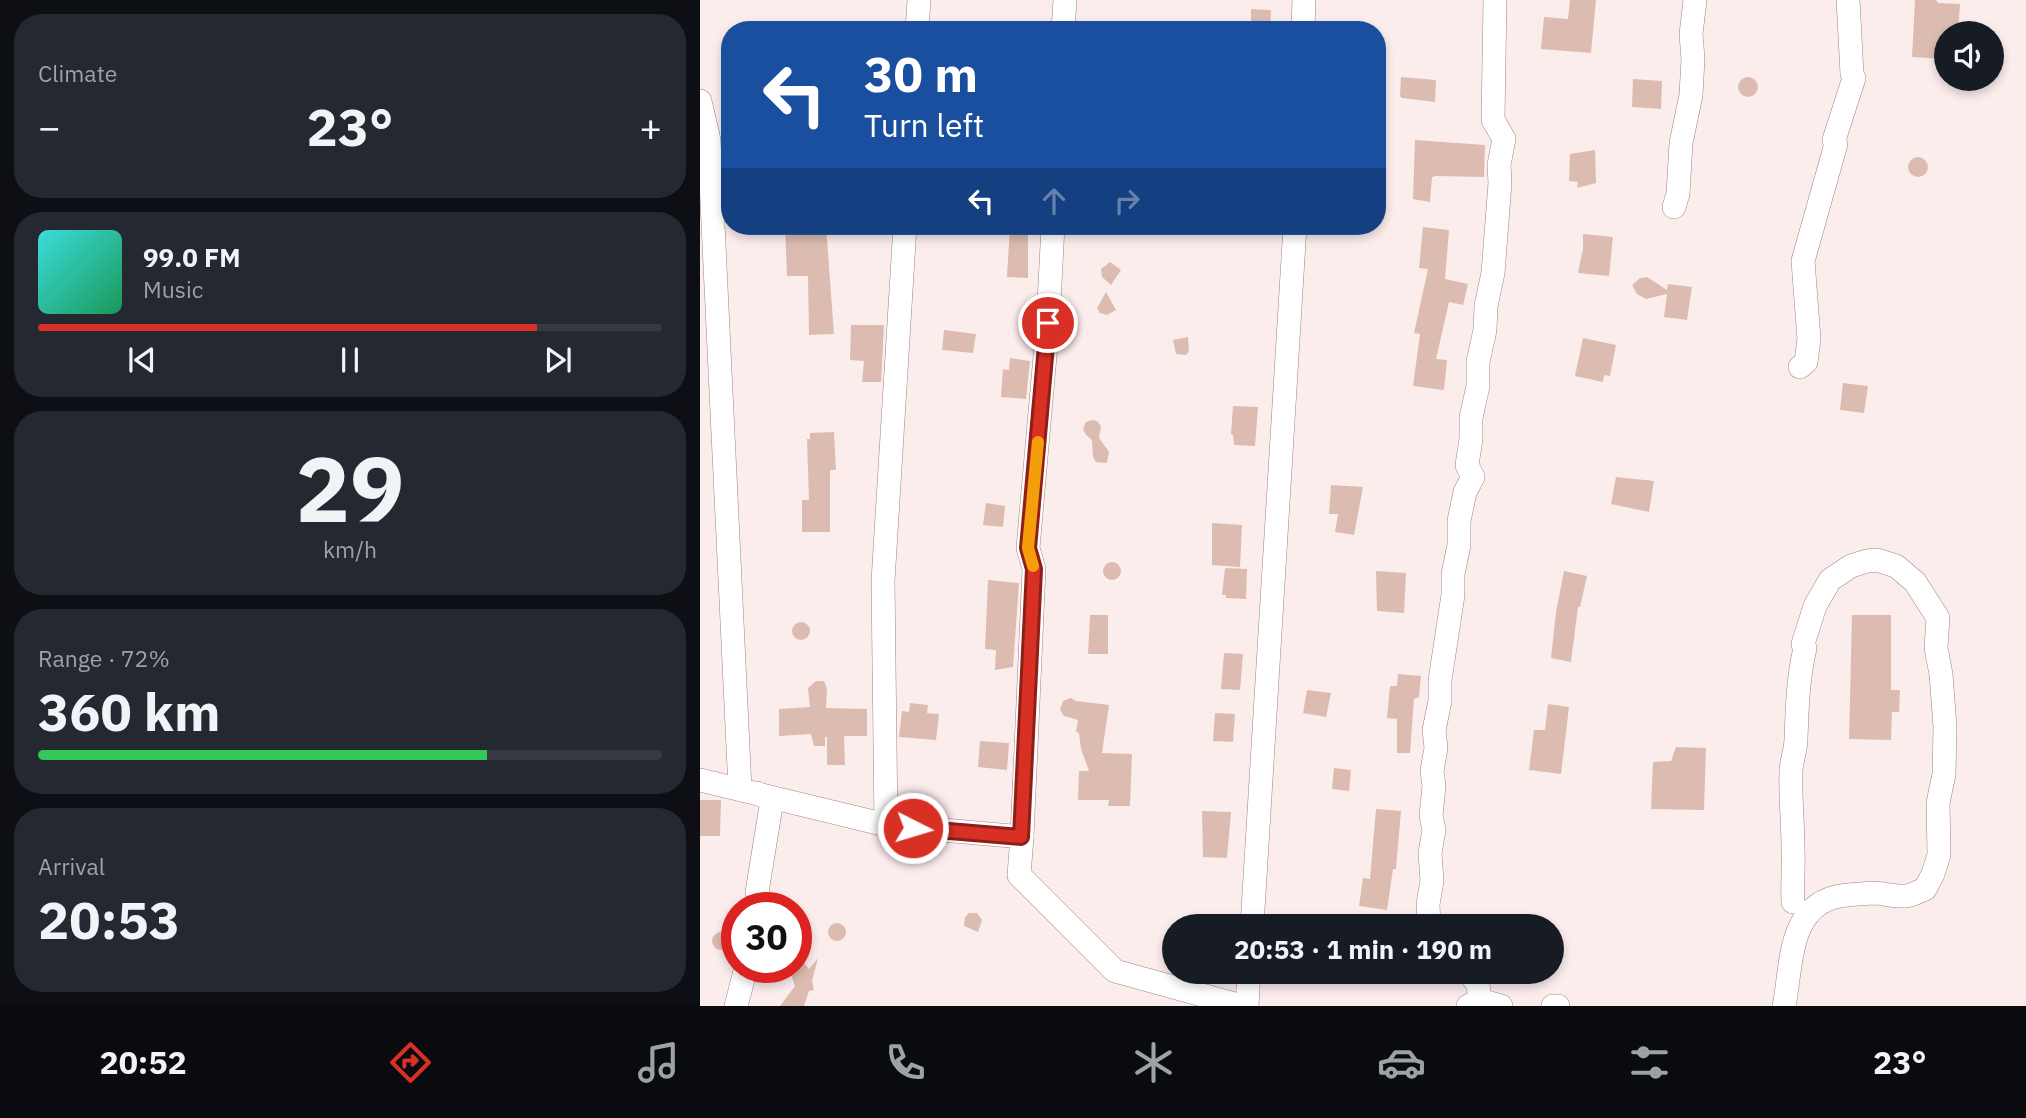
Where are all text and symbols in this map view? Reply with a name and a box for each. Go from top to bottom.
map controls [1934,21,2004,91]
button: sound [1934,21,2004,91]
text: 30 m [864,42,978,105]
icon: left [749,49,840,140]
text: Climate [38,58,117,88]
text: 23° [307,93,393,160]
text: − [38,102,61,151]
text: + [639,102,662,151]
text: Turn left [864,104,984,146]
icon: left [962,182,1000,220]
icon: ahead [1035,182,1073,220]
icon: right [1108,182,1146,220]
text: 99.0 FM [143,240,241,274]
text: Music [143,274,203,304]
pin [1018,293,1078,353]
icon: arrive [1029,304,1067,342]
icon: previous [123,341,161,379]
icon: pause [331,341,369,379]
icon: next [539,341,577,379]
text: 29 [295,429,405,547]
text: km/h [323,534,377,564]
text: Range · 72% [38,643,170,673]
text: 360 km [38,678,220,745]
position arrow [876,791,950,865]
text: Arrival [38,851,105,881]
text: 20:53 [38,886,180,953]
speed limit sign: 30 [721,892,812,983]
text: 20:53 · 1 min · 190 m [1234,932,1492,966]
icon: directions [386,1038,435,1087]
icon: music [634,1038,683,1087]
icon: phone [881,1038,930,1087]
icon: climate [1129,1038,1178,1087]
icon: car [1377,1038,1426,1087]
icon: filters [1625,1038,1674,1087]
text: 20:52 [99,1041,187,1083]
text: 23° [1873,1041,1927,1083]

